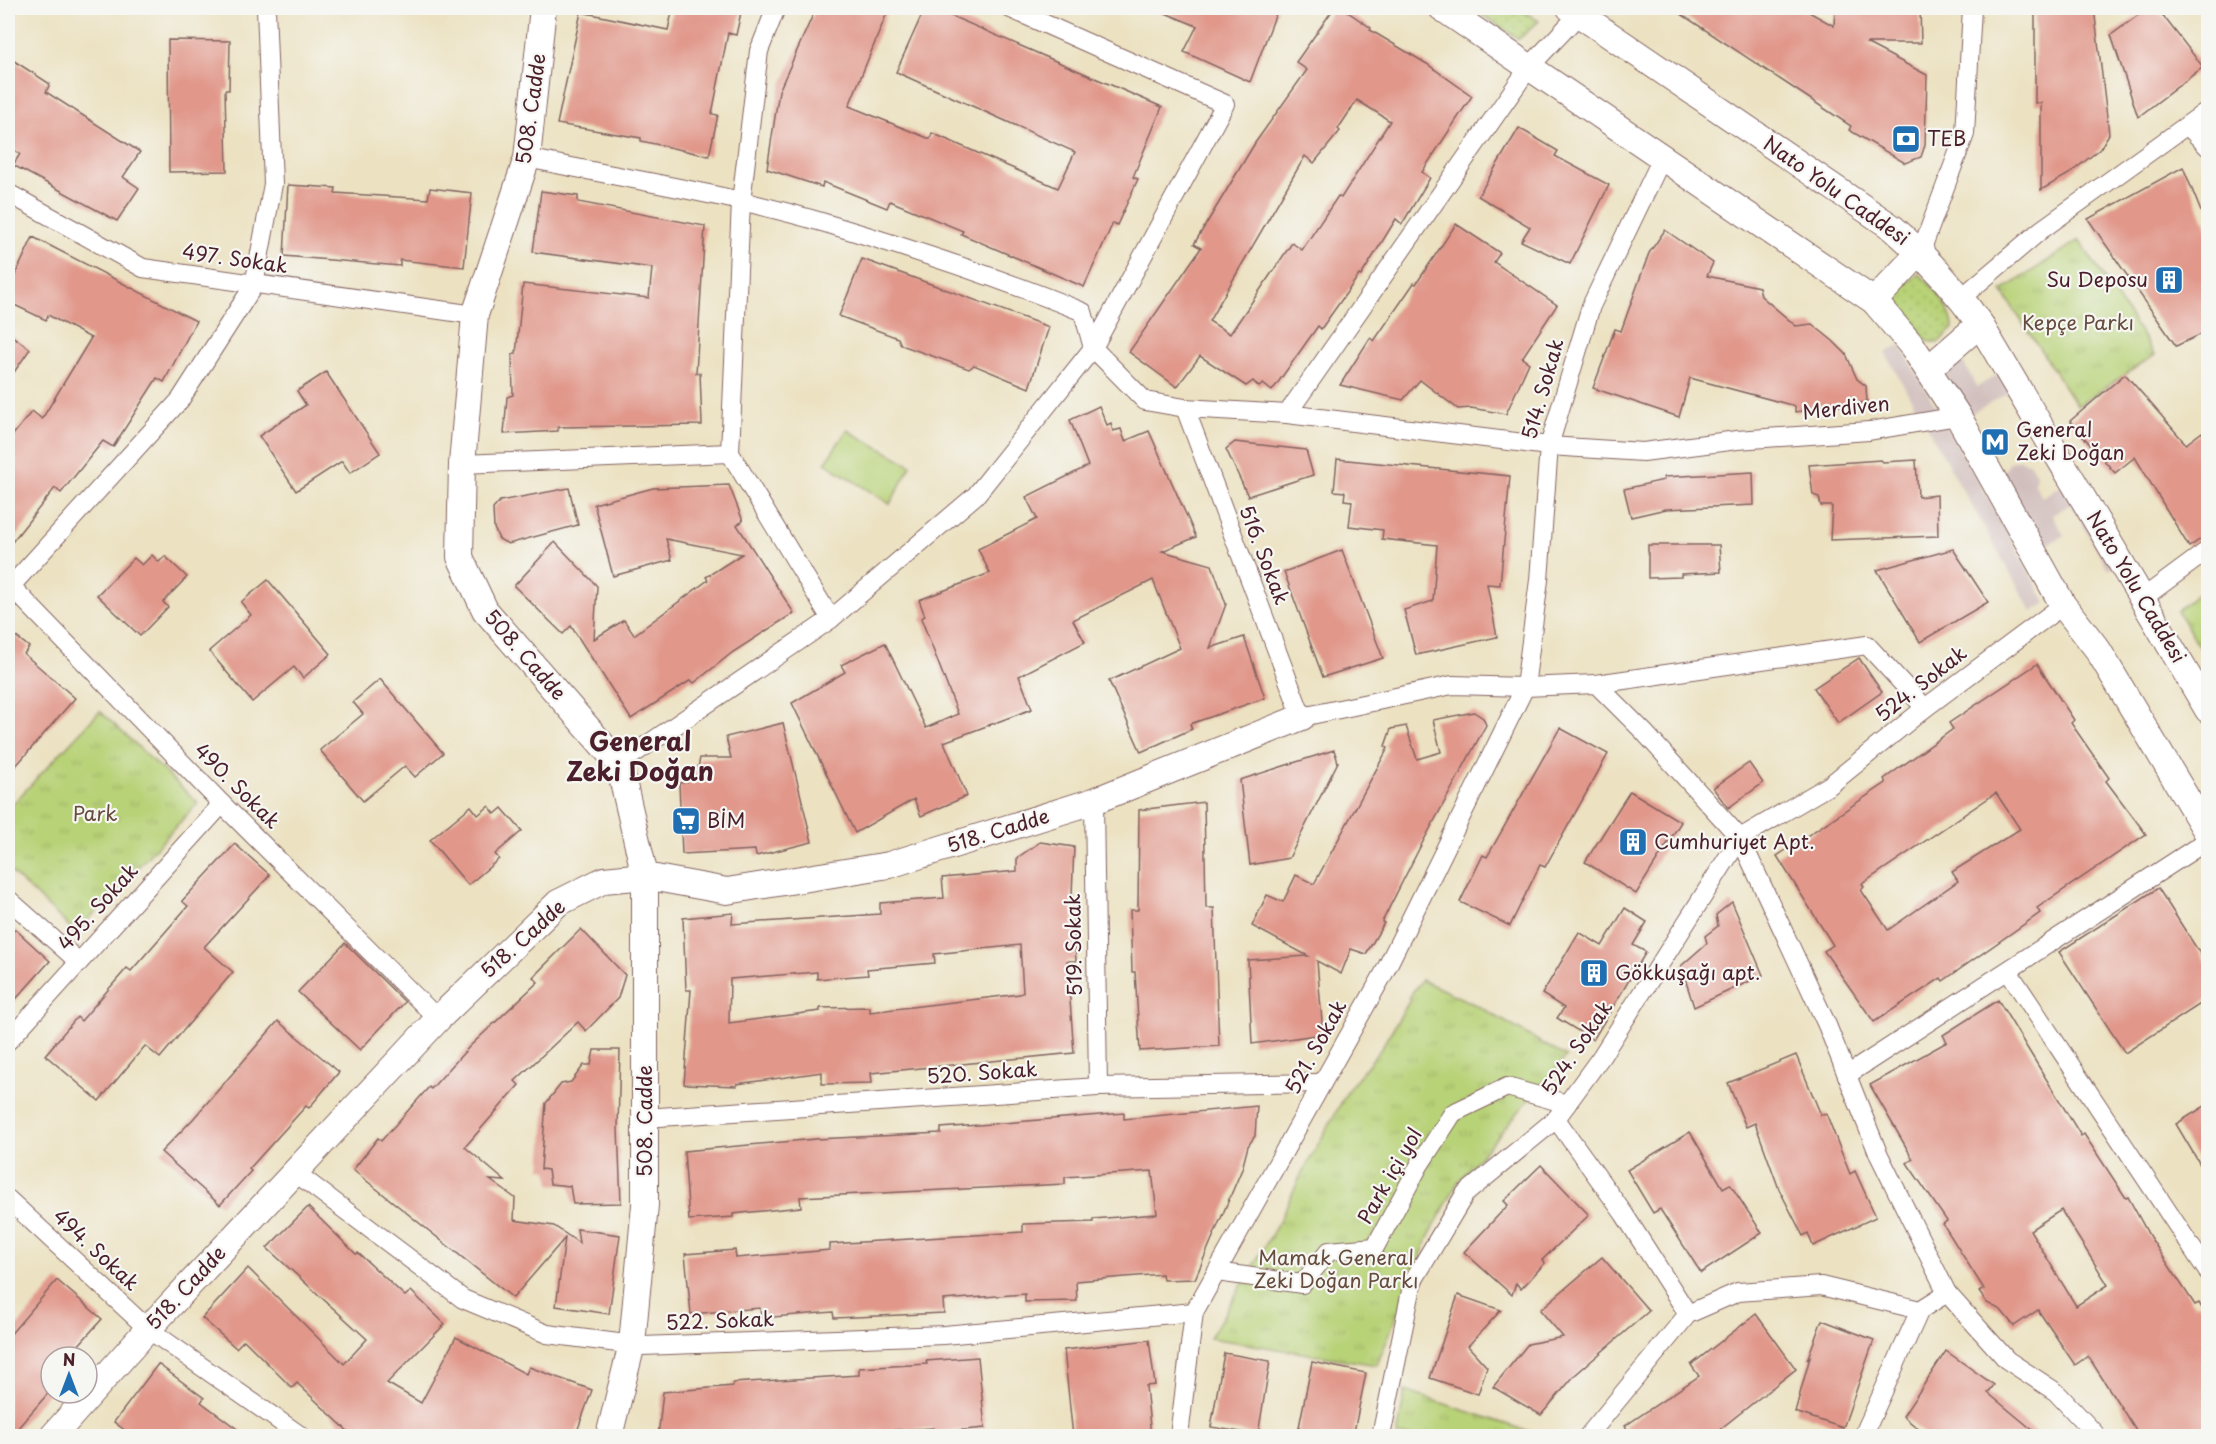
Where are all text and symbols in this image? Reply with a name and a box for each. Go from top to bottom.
street label: 508. Cadde [507,51,553,166]
bank icon: TEB [1890,123,1922,155]
place label: TEB [1927,123,1966,153]
street label: Nato Yolu Caddesi [1757,128,1916,252]
street label: 497. Sokak [180,236,290,280]
place label: Su Deposu [2046,264,2148,294]
building icon: Su Deposu [2153,264,2185,296]
park label: Kepçe Parkı [2022,307,2134,337]
street label: 514. Sokak [1513,335,1571,443]
street label: Merdiven [1801,388,1891,426]
place label: General Zeki Doğan [2016,414,2124,467]
metro station icon: General Zeki Doğan [1979,426,2011,458]
street label: 516. Sokak [1232,501,1298,609]
street label: Nato Yolu Caddesi [2079,505,2194,668]
street label: 508. Cadde [478,602,574,706]
street label: 524. Sokak [1868,638,1973,729]
district label: General Zeki Doğan [566,721,714,790]
street label: 490. Sokak [188,735,288,835]
park label: Park [73,798,117,828]
street label: 518. Cadde [943,800,1053,860]
supermarket icon: BİM [670,805,702,837]
place label: BİM [707,805,745,835]
building icon: Cumhuriyet Apt. [1617,826,1649,858]
place label: Cumhuriyet Apt. [1654,826,1815,856]
street label: 495. Sokak [50,856,145,957]
street label: 518. Cadde [473,892,572,985]
street label: 519. Sokak [1057,893,1089,997]
building icon: Gökkuşağı apt. [1578,957,1610,989]
place label: Gökkuşağı apt. [1615,957,1760,987]
street label: 521. Sokak [1277,994,1353,1099]
street label: 524. Sokak [1533,994,1619,1101]
street label: 520. Sokak [926,1053,1038,1091]
street label: 508. Cadde [629,1065,659,1177]
street label: Park içi yol [1349,1122,1429,1229]
street label: 494. Sokak [47,1201,147,1297]
street label: 518. Cadde [138,1238,232,1336]
park label: Mamak General Zeki Doğan Parkı [1254,1242,1418,1295]
street label: 522. Sokak [665,1303,775,1337]
north arrow [39,1345,99,1405]
text: N [63,1347,75,1371]

